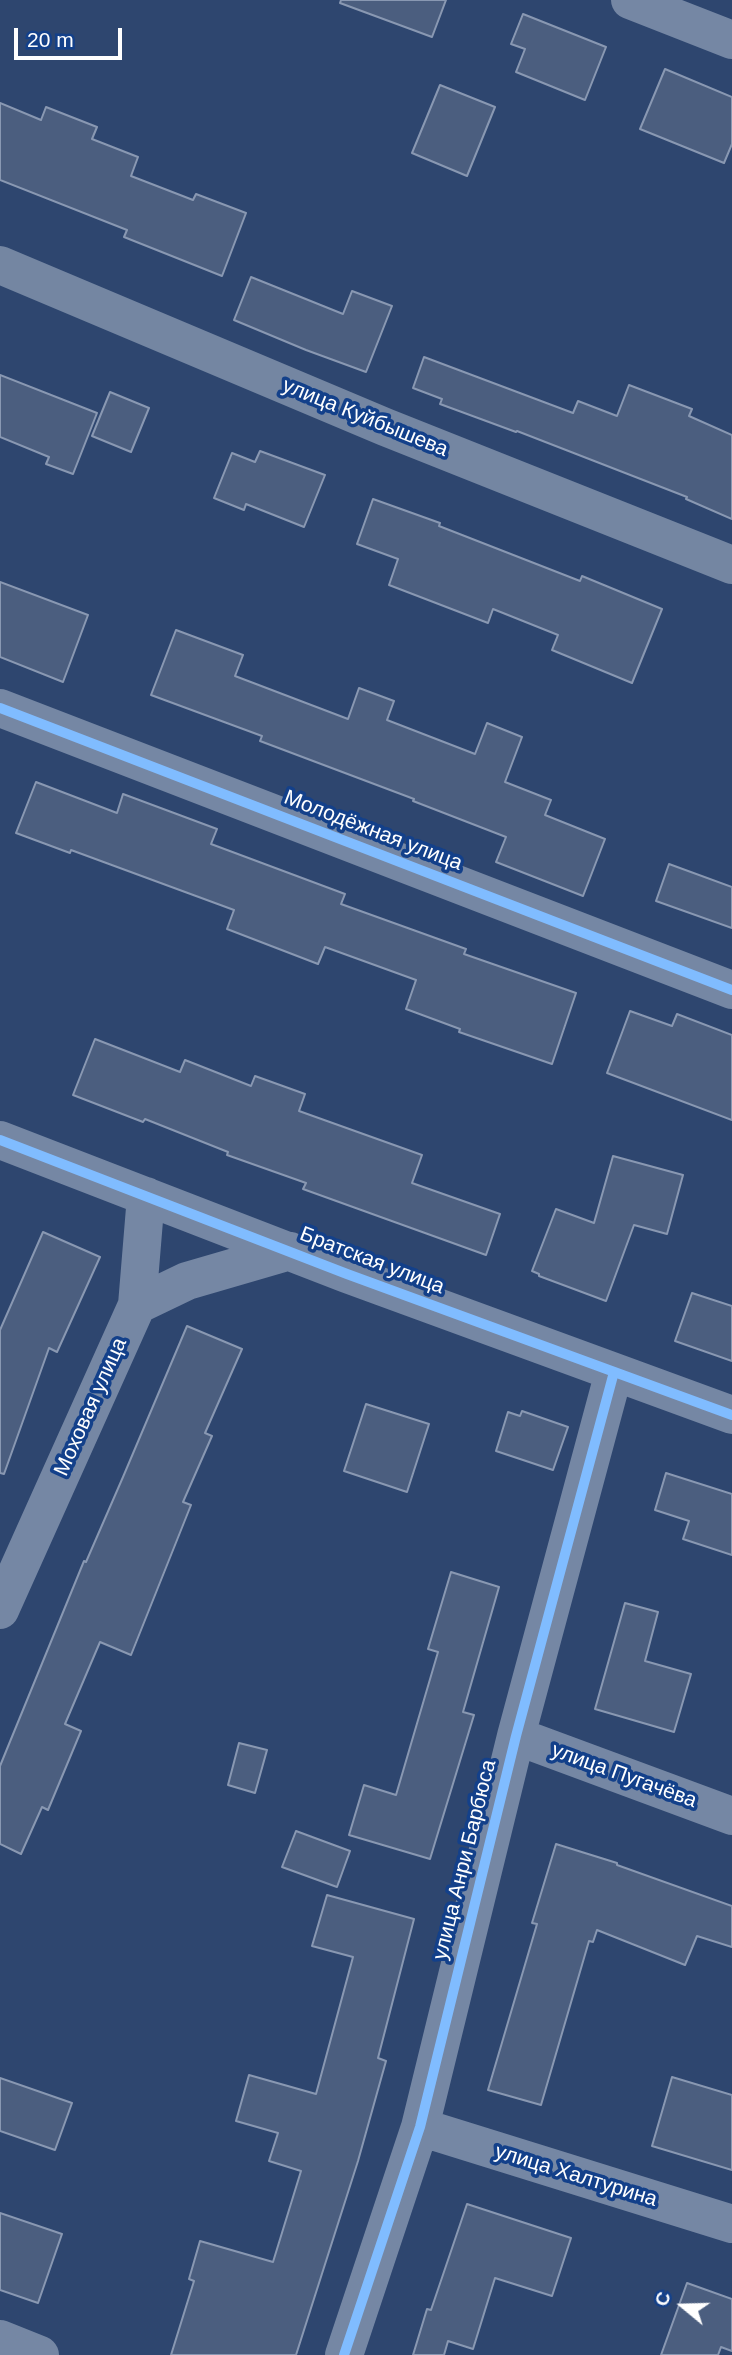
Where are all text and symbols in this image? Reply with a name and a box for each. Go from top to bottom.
scale bar [18,14,126,58]
text: 20 m [27,28,74,51]
street label: улица Куйбышева [279,373,451,463]
street label: Молодёжная улица [280,785,466,877]
street label: Братская улица [296,1222,448,1300]
street label: Моховая улица [49,1334,133,1480]
street label: улица Пугачёва [548,1738,700,1814]
street label: улица Анри Барбюса [428,1757,502,1963]
street label: улица Халтурина [492,2139,660,2213]
north arrow [648,2271,718,2341]
text: С [651,2289,675,2309]

